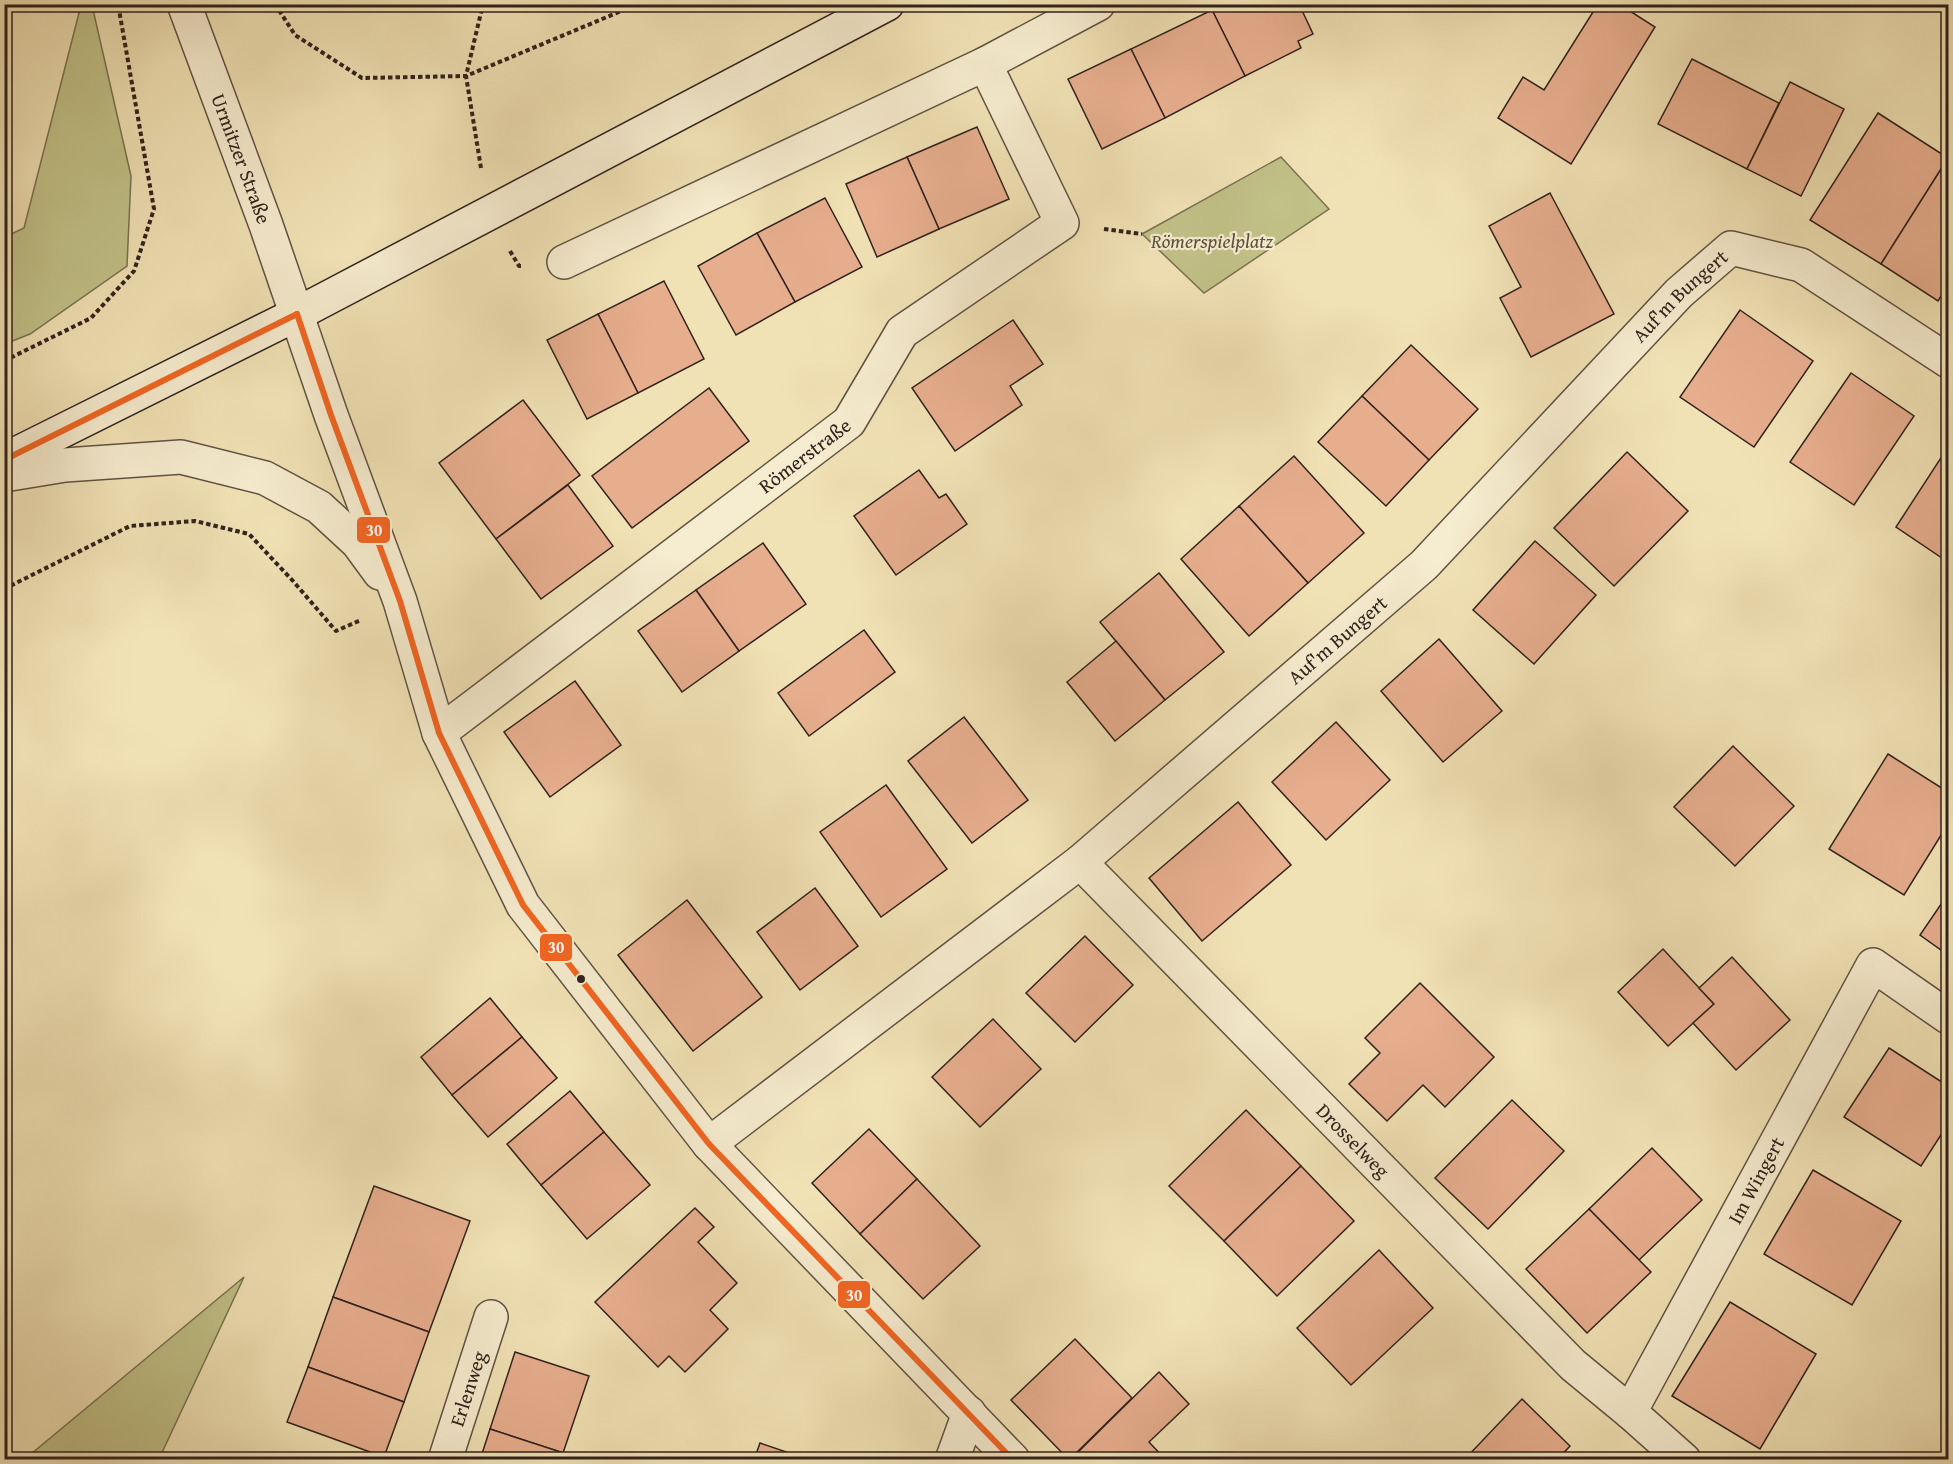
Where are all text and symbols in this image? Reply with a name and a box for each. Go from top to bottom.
street label: Urmitzer Straße [204,89,279,228]
park label: Römerspielplatz [1150,226,1273,255]
street label: Auf'm Bungert [1625,242,1734,349]
street label: Römerstraße [752,411,857,500]
line badge: 30 [356,516,391,544]
text: 30 [366,518,382,542]
street label: Auf'm Bungert [1281,588,1393,691]
line badge: 30 [539,933,573,962]
text: 30 [548,935,564,959]
unlabelled marker [575,973,587,985]
street label: Drosselweg [1310,1096,1397,1184]
street label: Im Wingert [1720,1131,1791,1229]
line badge: 30 [837,1280,871,1309]
text: 30 [846,1283,862,1307]
street label: Erlenweg [442,1347,493,1430]

